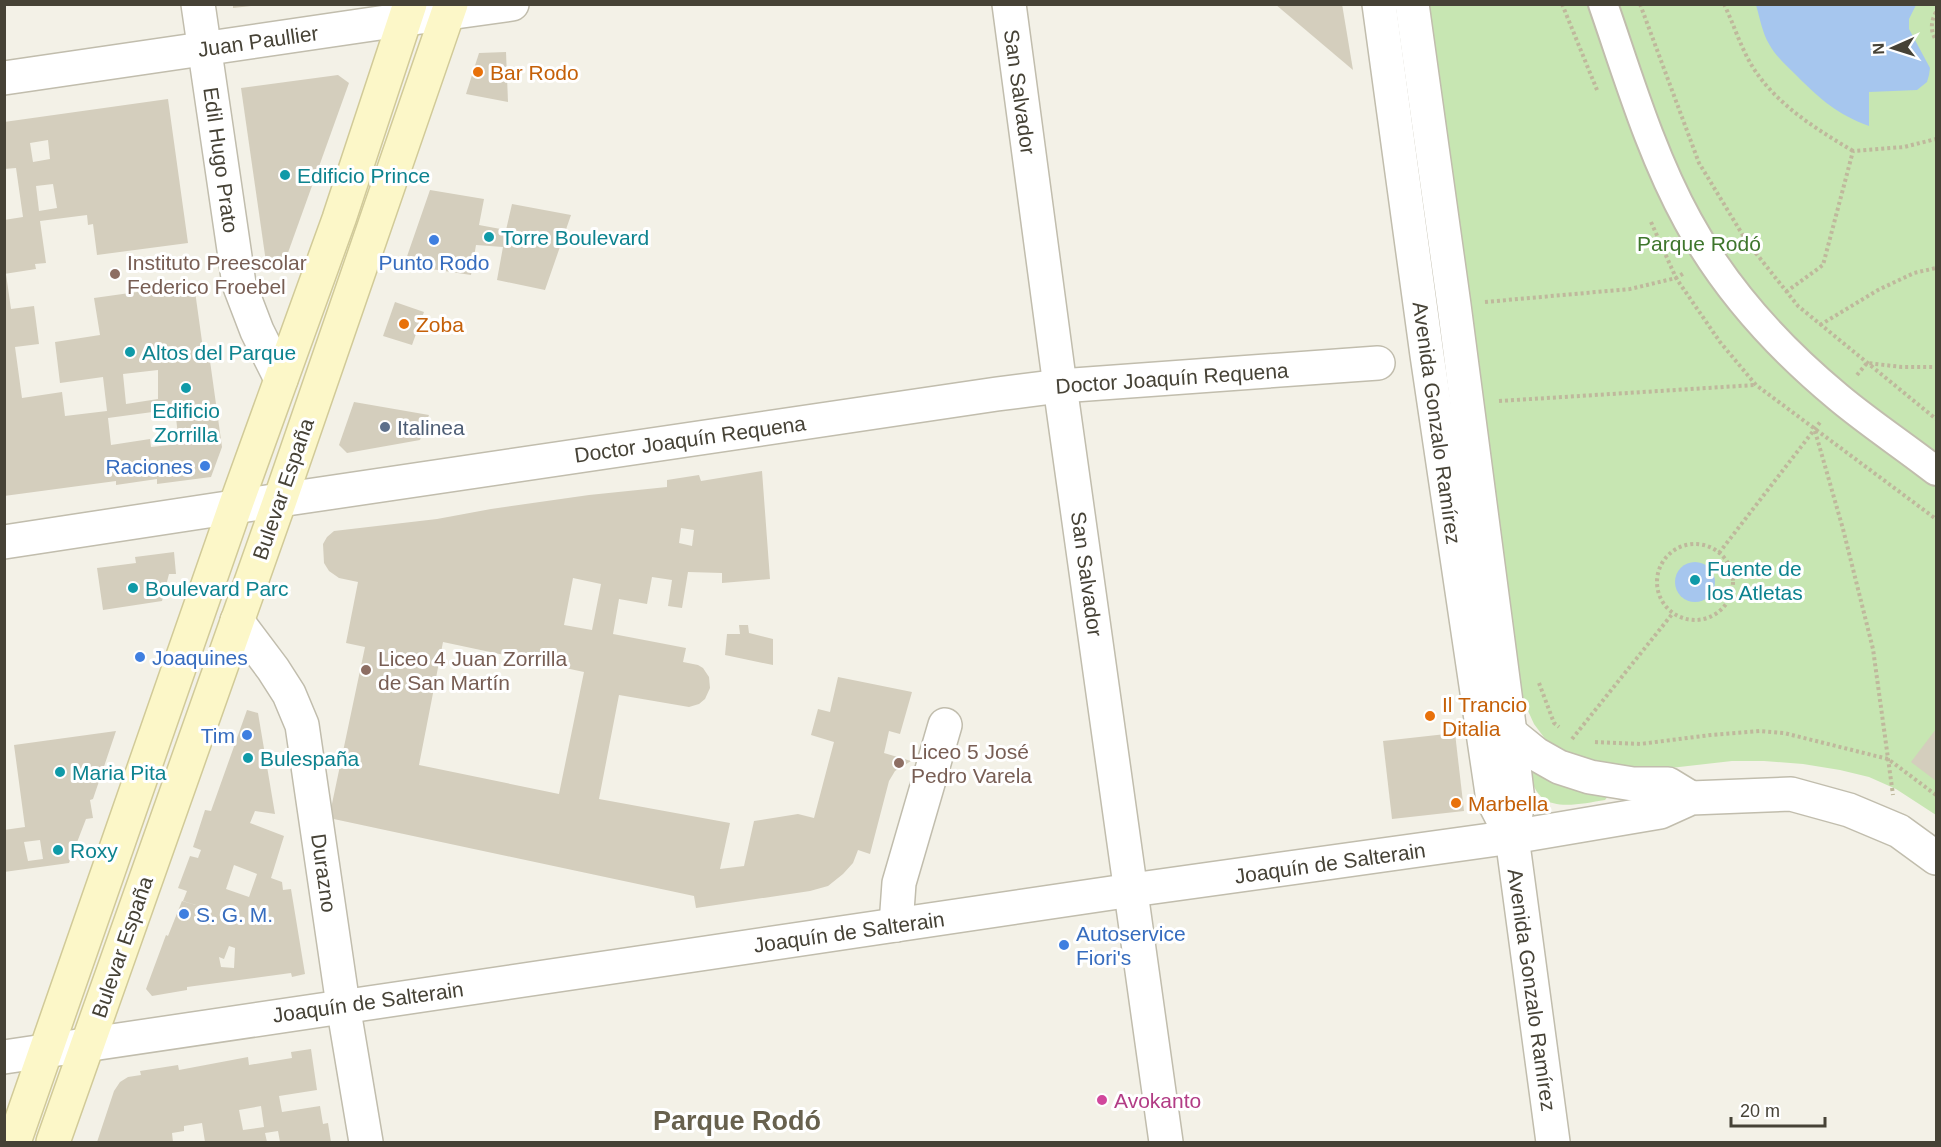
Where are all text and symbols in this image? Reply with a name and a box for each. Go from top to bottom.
north arrow [1863,18,1923,78]
street label: Juan Paullier [196,21,320,61]
street label: San Salvador [1000,28,1040,156]
text: N [1870,43,1887,55]
place label: Bar Rodo [490,61,579,84]
marker: Bar Rodo [471,65,485,79]
street label: Edil Hugo Prato [199,86,243,234]
place label: Edificio Prince [297,164,430,187]
marker: Edificio Prince [278,168,292,182]
place label: Torre Boulevard [501,226,649,249]
marker: Torre Boulevard [482,230,496,244]
park label: Parque Rodó [1637,232,1761,255]
marker: Punto Rodo [427,233,441,247]
place label: Instituto Preescolar Federico Froebel [127,251,307,298]
place label: Punto Rodo [379,251,489,274]
marker: Instituto Preescolar Federico Froebel [108,267,122,281]
street label: Avenida Gonzalo Ramírez [1409,300,1465,546]
place label: Zoba [416,313,464,336]
marker: Zoba [397,317,411,331]
place label: Altos del Parque [142,341,296,364]
marker: Altos del Parque [123,345,137,359]
street label: Doctor Joaquín Requena [1055,358,1290,398]
marker: Edificio Zorrilla [179,381,193,395]
place label: Edificio Zorrilla [152,399,220,446]
street label: Doctor Joaquín Requena [573,411,808,467]
street label: Bulevar España [248,415,318,563]
place label: Italinea [397,416,465,439]
marker: Italinea [378,420,392,434]
place label: Raciones [105,455,193,478]
marker: Raciones [198,459,212,473]
street label: San Salvador [1067,510,1107,638]
place label: Fuente de los Atletas [1707,557,1803,604]
marker: Fuente de los Atletas [1688,573,1702,587]
place label: Boulevard Parc [145,577,289,600]
marker: Boulevard Parc [126,581,140,595]
place label: Joaquines [152,646,248,669]
place label: Liceo 4 Juan Zorrilla de San Martín [378,647,567,694]
marker: Joaquines [133,650,147,664]
marker: Liceo 4 Juan Zorrilla de San Martín [359,663,373,677]
place label: Il Trancio Ditalia [1442,693,1527,740]
marker: Il Trancio Ditalia [1423,709,1437,723]
place label: Tim [201,724,235,747]
marker: Tim [240,728,254,742]
place label: Liceo 5 José Pedro Varela [911,740,1032,787]
place label: Bulespaña [260,747,360,770]
marker: Bulespaña [241,751,255,765]
marker: Liceo 5 José Pedro Varela [892,756,906,770]
place label: Maria Pita [72,761,167,784]
marker: Maria Pita [53,765,67,779]
place label: Marbella [1468,792,1549,815]
marker: Marbella [1449,796,1463,810]
street label: Durazno [307,832,341,914]
street label: Joaquín de Salterain [1233,838,1427,888]
place label: Roxy [70,839,118,862]
marker: Roxy [51,843,65,857]
street label: Avenida Gonzalo Ramírez [1504,867,1560,1113]
street label: Bulevar España [87,873,157,1021]
place label: S. G. M. [196,903,273,926]
marker: S. G. M. [177,907,191,921]
street label: Joaquín de Salterain [752,907,946,957]
place label: Autoservice Fiori's [1076,922,1186,969]
marker: Autoservice Fiori's [1057,938,1071,952]
street label: Joaquín de Salterain [271,977,465,1027]
place label: Avokanto [1114,1089,1201,1112]
scale bar [1731,1090,1826,1128]
marker: Avokanto [1095,1093,1109,1107]
text: 20 m [1740,1101,1780,1121]
district label: Parque Rodó [653,1106,821,1136]

